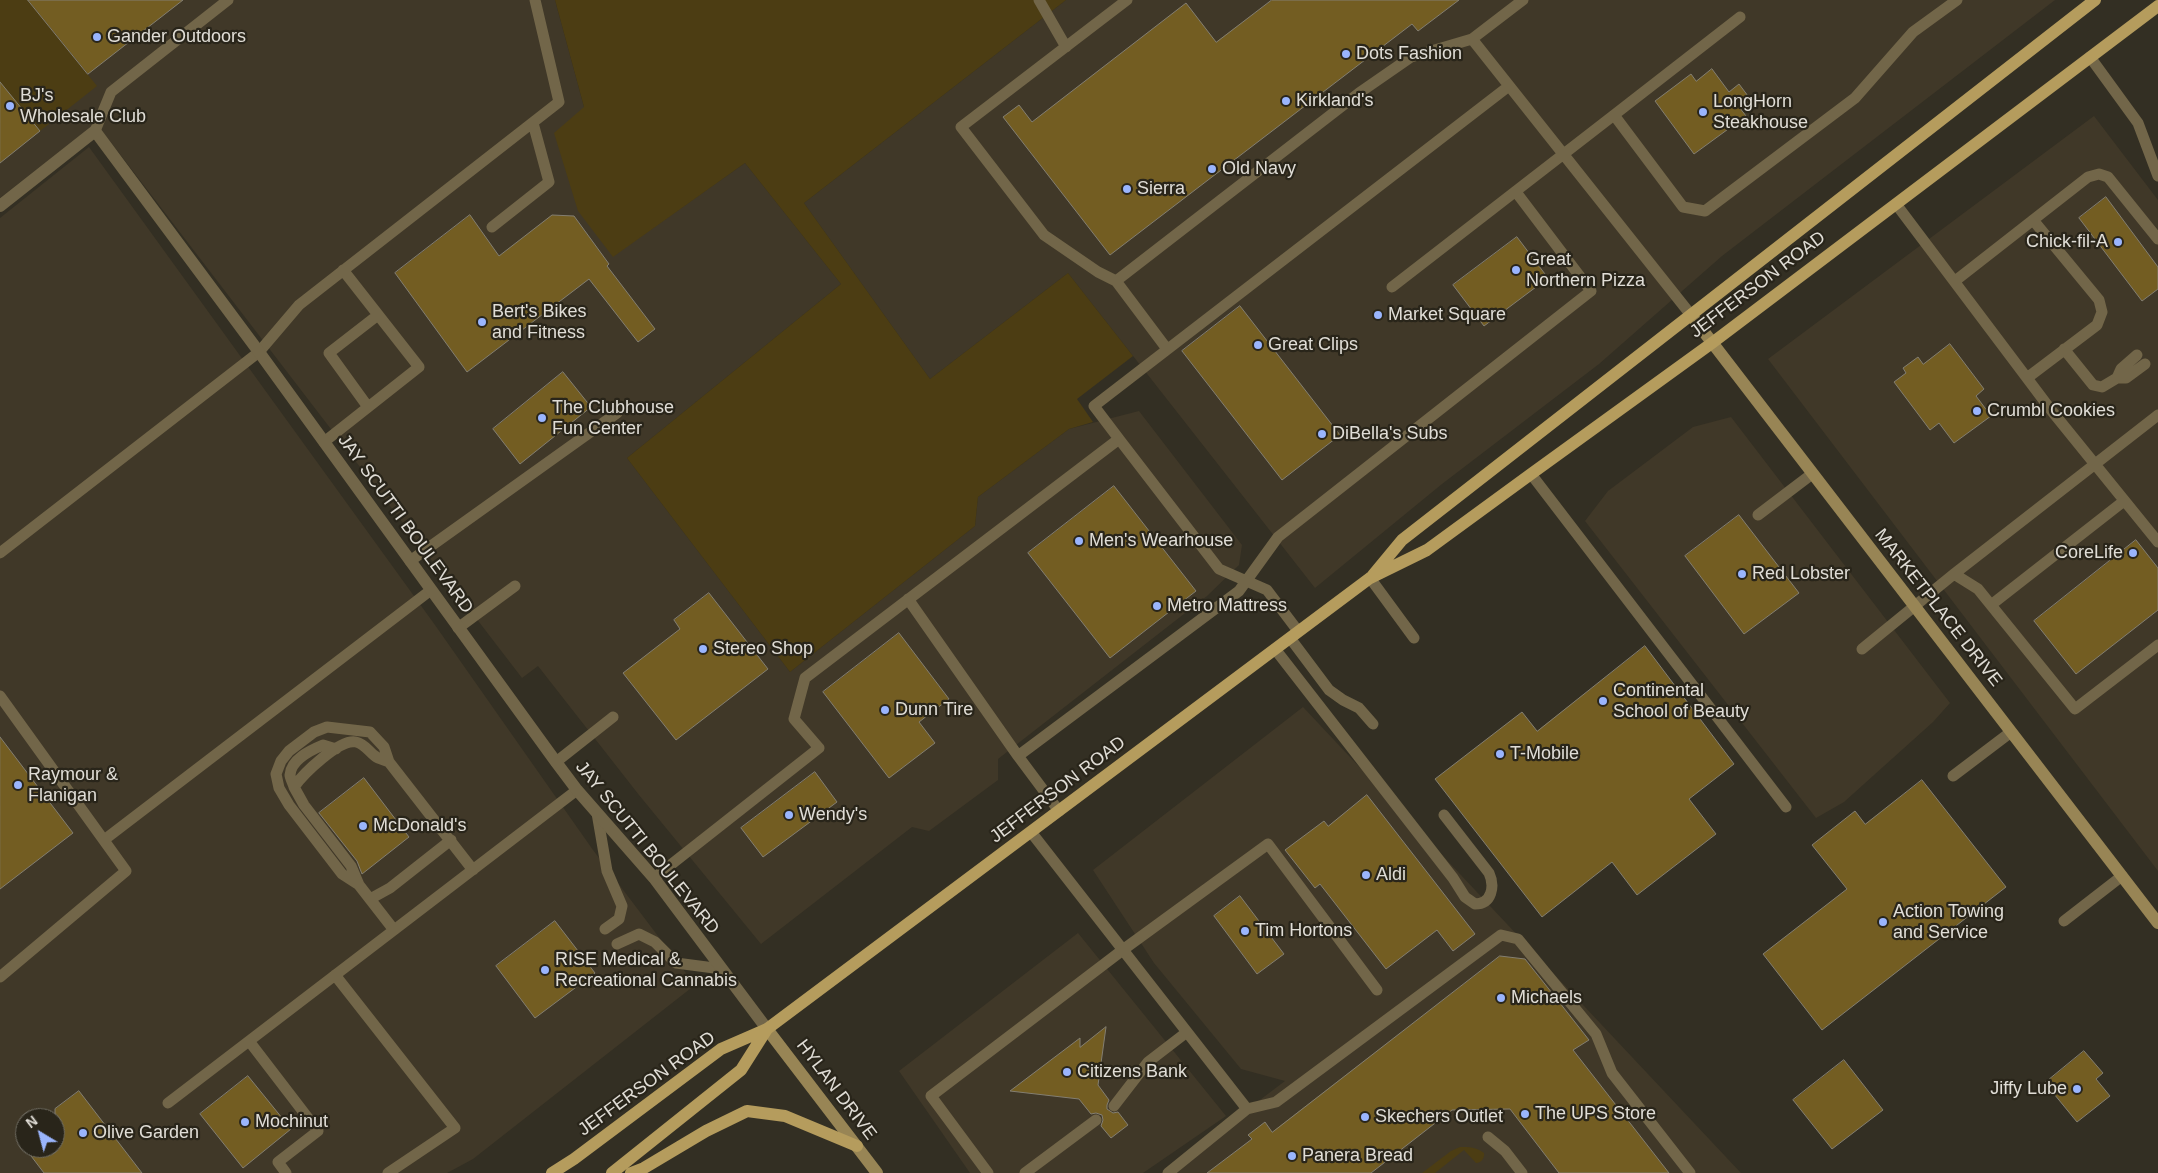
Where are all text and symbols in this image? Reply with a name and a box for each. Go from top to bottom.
place label: Gander Outdoors [107,26,246,48]
marker: Gander Outdoors [91,31,103,43]
place label: Dots Fashion [1356,43,1462,65]
marker: Dots Fashion [1340,48,1352,60]
place label: BJ's Wholesale Club [20,85,146,128]
place label: Kirkland's [1296,90,1373,112]
place label: LongHorn Steakhouse [1713,91,1808,134]
marker: Kirkland's [1280,95,1292,107]
marker: BJ's Wholesale Club [4,100,16,112]
marker: LongHorn Steakhouse [1697,106,1709,118]
place label: Old Navy [1222,158,1296,180]
marker: Old Navy [1206,163,1218,175]
place label: Sierra [1137,178,1185,200]
marker: Sierra [1121,183,1133,195]
street label: JEFFERSON ROAD [1686,227,1830,343]
place label: Chick-fil-A [2026,231,2108,253]
marker: Chick-fil-A [2112,236,2124,248]
place label: Great Northern Pizza [1526,249,1645,292]
marker: Great Northern Pizza [1510,264,1522,276]
place label: Bert's Bikes and Fitness [492,301,586,344]
place label: Market Square [1388,304,1506,326]
marker: Market Square [1372,309,1384,321]
marker: Bert's Bikes and Fitness [476,316,488,328]
place label: Great Clips [1268,334,1358,356]
marker: Great Clips [1252,339,1264,351]
place label: The Clubhouse Fun Center [552,397,674,439]
place label: Crumbl Cookies [1987,400,2115,422]
marker: Crumbl Cookies [1971,405,1983,417]
marker: The Clubhouse Fun Center [536,412,548,424]
place label: DiBella's Subs [1332,423,1447,445]
marker: DiBella's Subs [1316,428,1328,440]
street label: JAY SCUTTI BOULEVARD [333,430,477,618]
street label: MARKETPLACE DRIVE [1870,525,2006,691]
place label: Men's Wearhouse [1089,530,1233,552]
marker: Men's Wearhouse [1073,535,1085,547]
place label: CoreLife [2055,542,2123,564]
marker: CoreLife [2127,547,2139,559]
place label: Red Lobster [1752,563,1850,585]
marker: Red Lobster [1736,568,1748,580]
place label: Metro Mattress [1167,595,1287,617]
marker: Metro Mattress [1151,600,1163,612]
place label: Stereo Shop [713,638,813,660]
marker: Stereo Shop [697,643,709,655]
place label: Continental School of Beauty [1613,680,1749,722]
marker: Continental School of Beauty [1597,695,1609,707]
place label: Dunn Tire [895,699,973,721]
marker: Dunn Tire [879,704,891,716]
street label: JEFFERSON ROAD [986,732,1130,848]
place label: T-Mobile [1510,743,1579,765]
marker: T-Mobile [1494,748,1506,760]
street label: JAY SCUTTI BOULEVARD [571,757,723,939]
place label: Raymour & Flanigan [28,764,118,806]
marker: Raymour & Flanigan [12,779,24,791]
place label: Wendy's [799,804,867,826]
marker: Wendy's [783,809,795,821]
place label: McDonald's [373,815,466,837]
marker: McDonald's [357,820,369,832]
place label: Aldi [1376,864,1406,886]
marker: Aldi [1360,869,1372,881]
place label: Action Towing and Service [1893,901,2004,944]
marker: Action Towing and Service [1877,916,1889,928]
place label: Tim Hortons [1255,920,1352,942]
marker: Tim Hortons [1239,925,1251,937]
place label: RISE Medical & Recreational Cannabis [555,949,737,992]
marker: RISE Medical & Recreational Cannabis [539,964,551,976]
place label: Michaels [1511,987,1582,1009]
marker: Michaels [1495,992,1507,1004]
street label: JEFFERSON ROAD [574,1027,720,1141]
street label: HYLAN DRIVE [791,1036,881,1144]
place label: Citizens Bank [1077,1061,1187,1083]
marker: Citizens Bank [1061,1066,1073,1078]
place label: Jiffy Lube [1990,1078,2067,1100]
marker: Jiffy Lube [2071,1083,2083,1095]
place label: The UPS Store [1535,1103,1656,1125]
place label: Skechers Outlet [1375,1106,1503,1128]
north arrow [15,1108,65,1158]
marker: The UPS Store [1519,1108,1531,1120]
place label: Mochinut [255,1111,328,1133]
marker: Skechers Outlet [1359,1111,1371,1123]
text: N [23,1112,40,1131]
marker: Mochinut [239,1116,251,1128]
place label: Olive Garden [93,1122,199,1144]
marker: Olive Garden [77,1127,89,1139]
place label: Panera Bread [1302,1145,1413,1167]
marker: Panera Bread [1286,1150,1298,1162]

